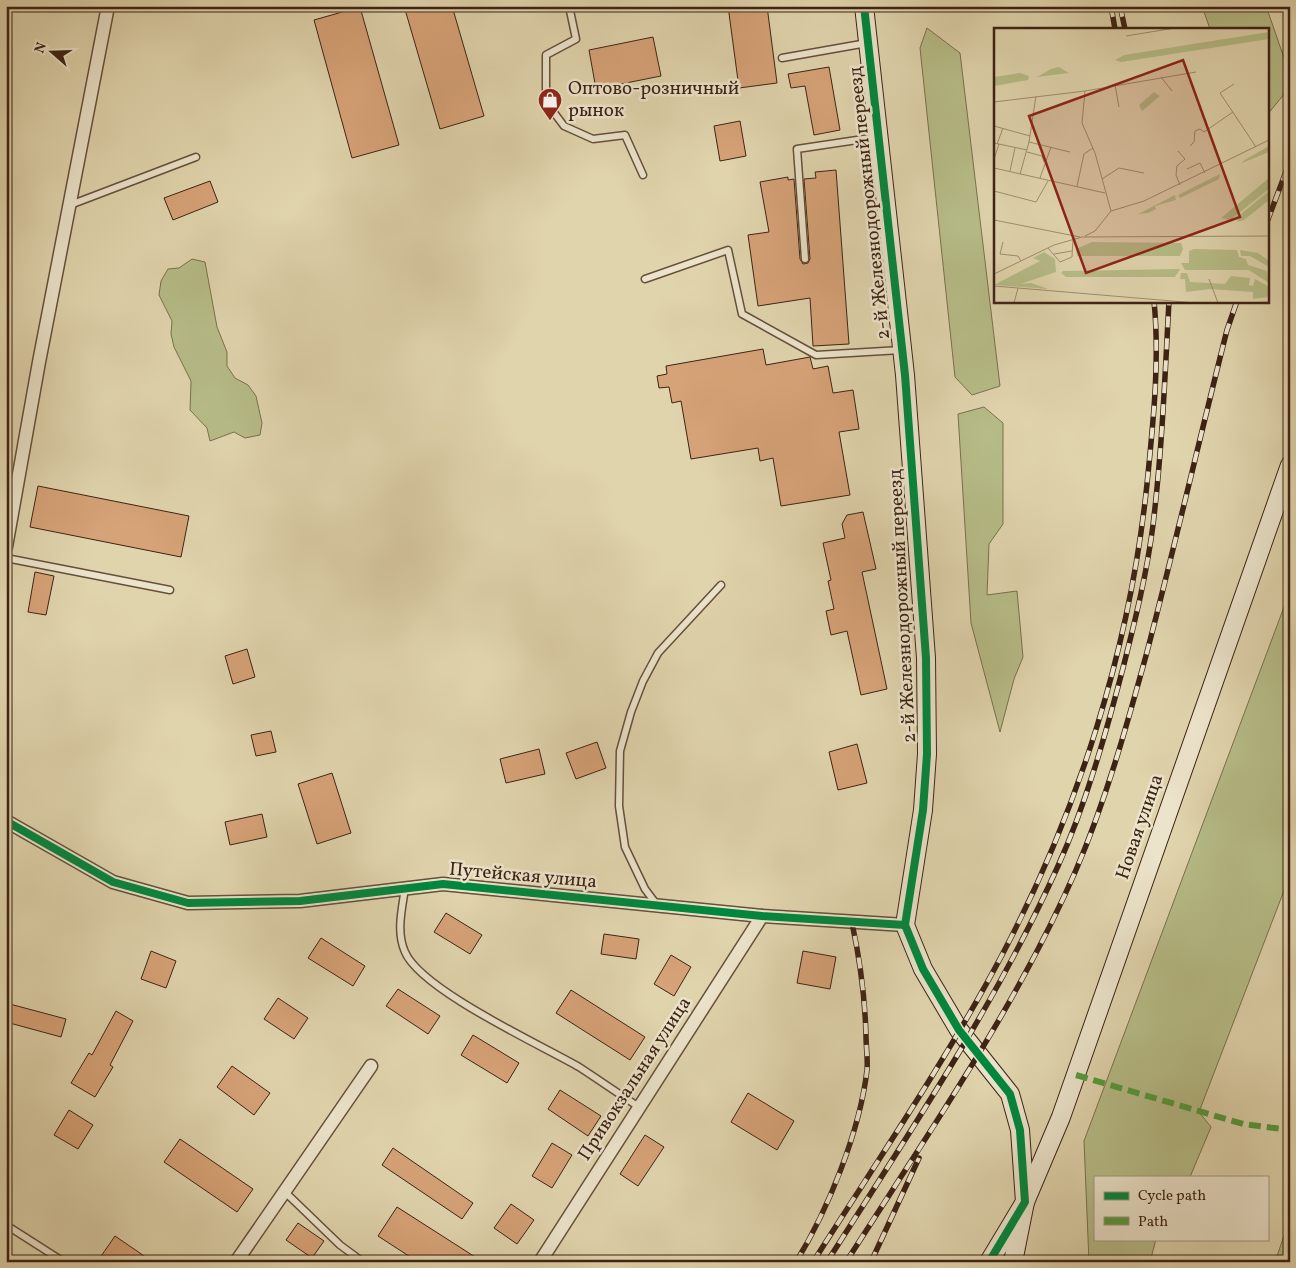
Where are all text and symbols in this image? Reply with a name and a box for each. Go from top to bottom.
north arrow [28,28,78,78]
inset map [994,28,1268,302]
text: N [31,40,52,56]
street label: 2-й Железнодорожный переезд [843,65,897,341]
place label: Оптово-розничный рынок [568,76,739,124]
shop icon: Оптово-розничный рынок [537,87,563,121]
street label: 2-й Железнодорожный переезд [883,468,923,744]
street label: Новая улица [1110,771,1170,883]
street label: Путейская улица [448,857,598,895]
street label: Привокзальная улица [572,992,698,1166]
legend [1094,1176,1268,1240]
text: Cycle path [1138,1186,1206,1207]
text: Path [1138,1212,1168,1233]

